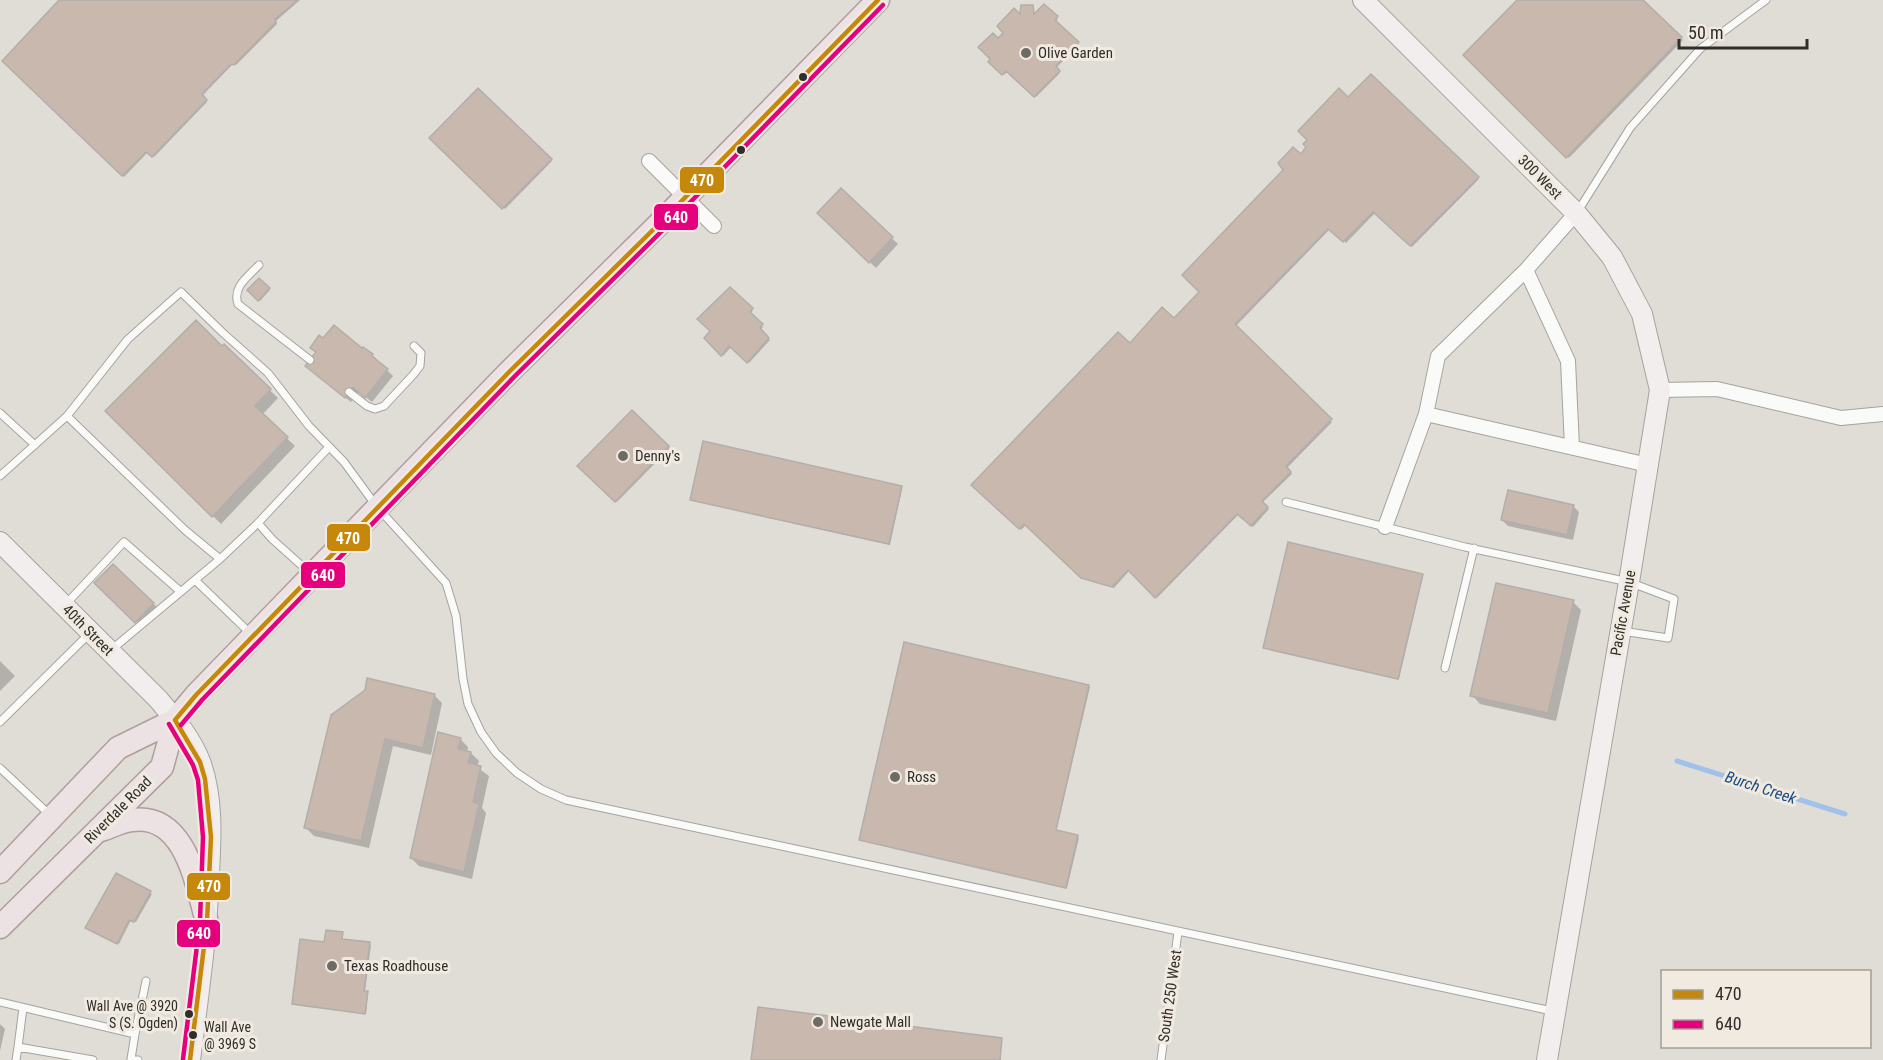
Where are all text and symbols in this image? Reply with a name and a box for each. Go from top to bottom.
scale bar [1679,12,1806,50]
text: 50 m [1688,22,1723,43]
place label: Olive Garden [1038,44,1113,62]
marker: Olive Garden [1019,46,1033,60]
unlabelled marker [797,71,809,83]
unlabelled marker [735,144,747,156]
street label: 300 West [1514,151,1566,203]
line badge: 470 [679,166,725,194]
text: 470 [690,171,714,190]
line badge: 640 [653,203,699,231]
text: 640 [664,208,688,227]
place label: Denny's [635,447,681,465]
marker: Denny's [616,449,630,463]
line badge: 470 [326,523,371,552]
text: 470 [336,529,360,548]
line badge: 640 [300,561,346,589]
text: 640 [311,566,335,585]
street label: Pacific Avenue [1607,569,1639,657]
street label: 40th Street [59,601,117,659]
water label: Burch Creek [1723,767,1800,808]
place label: Ross [907,768,936,786]
marker: Ross [888,770,902,784]
street label: Riverdale Road [81,773,155,847]
line badge: 470 [186,872,231,901]
text: 470 [197,877,221,896]
line badge: 640 [176,919,221,948]
text: 640 [187,924,211,943]
street label: South 250 West [1155,949,1185,1043]
place label: Texas Roadhouse [344,957,448,975]
marker: Texas Roadhouse [325,959,339,973]
legend [1661,970,1871,1048]
text: 470 [1715,983,1742,1004]
place label: Wall Ave @ 3920 S (S. Ogden) [86,998,178,1032]
marker: Wall Ave @ 3920 S (S. Ogden) [183,1008,195,1020]
place label: Newgate Mall [830,1013,911,1031]
text: 640 [1715,1013,1742,1034]
marker: Newgate Mall [811,1015,825,1029]
place label: Wall Ave @ 3969 S [204,1019,256,1052]
marker: Wall Ave @ 3969 S [187,1029,199,1041]

